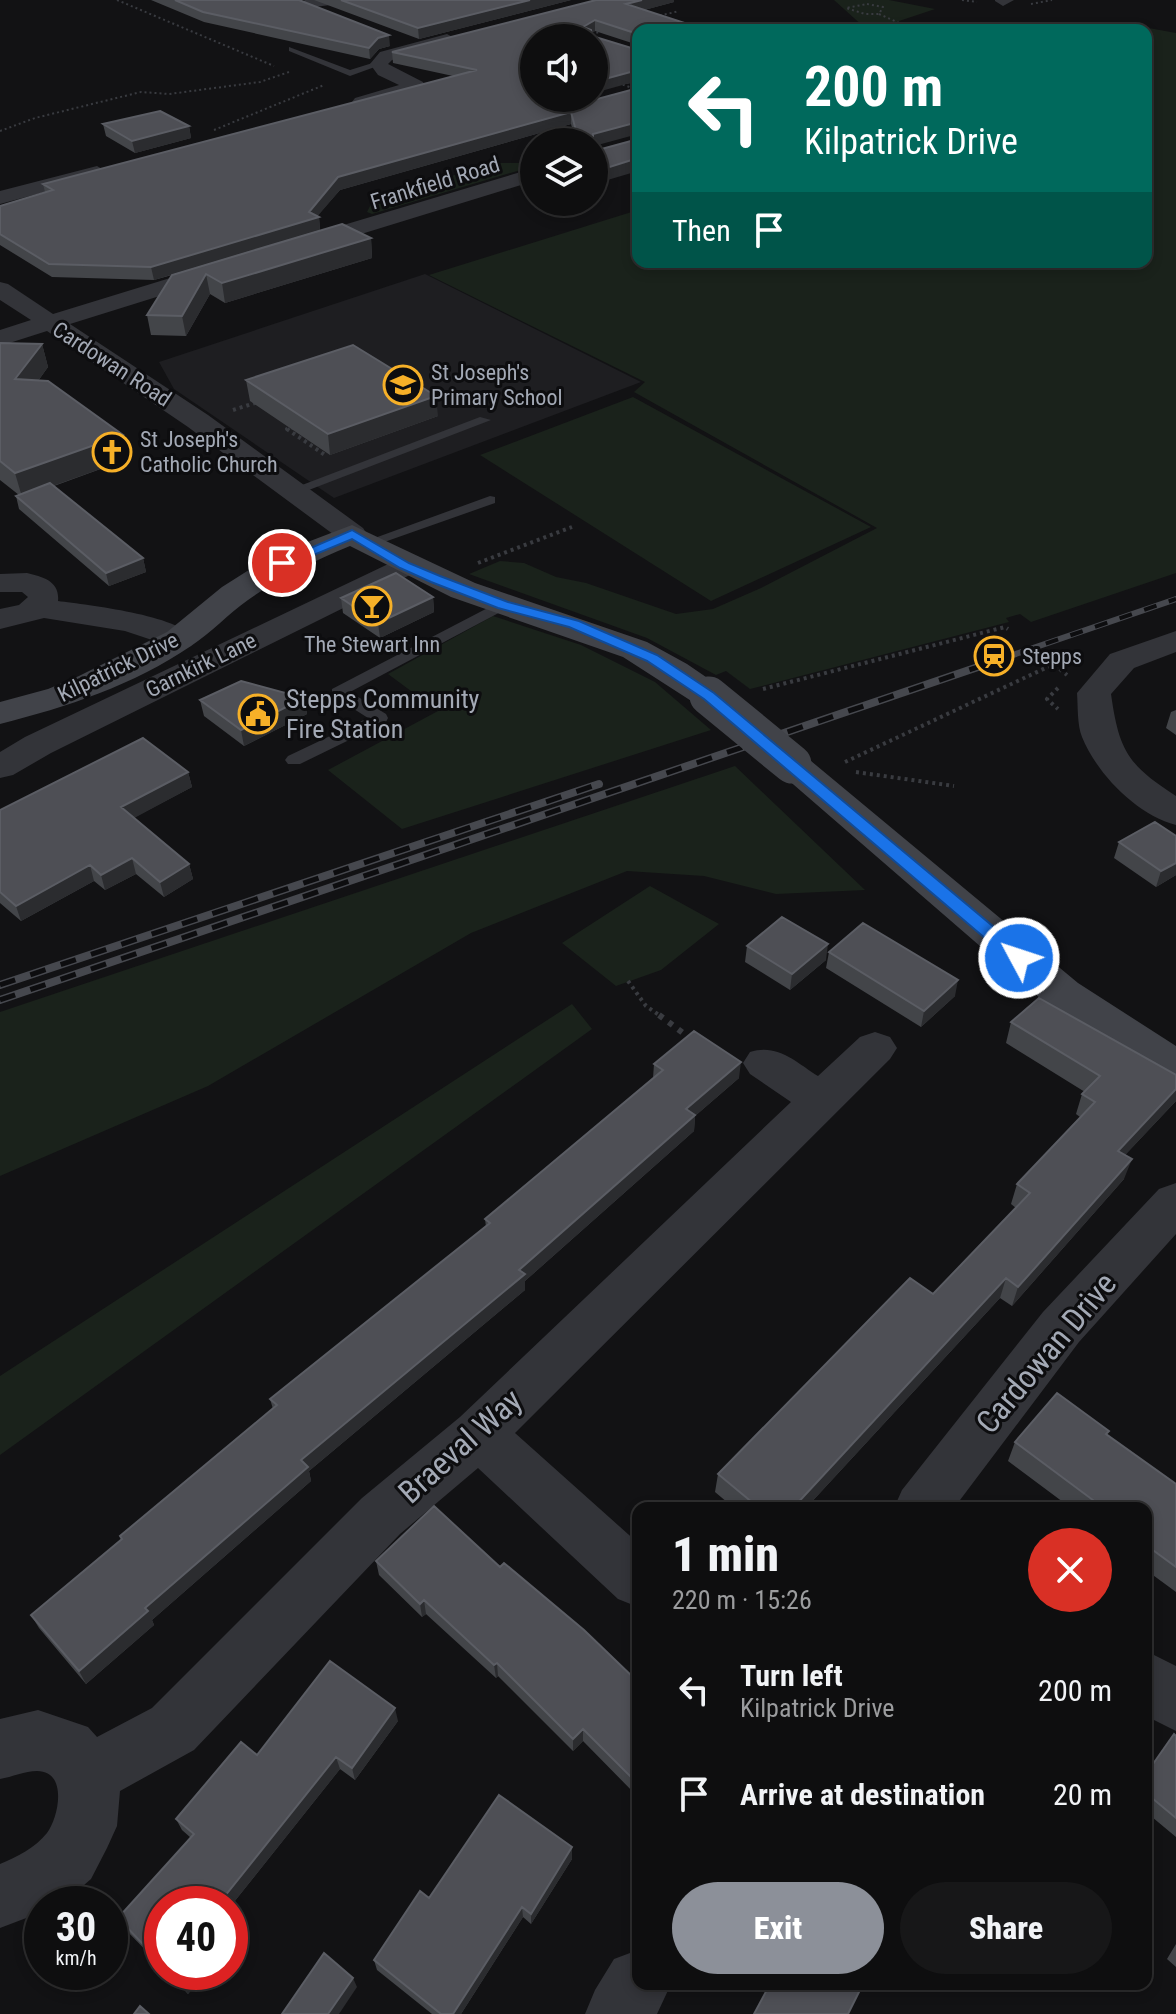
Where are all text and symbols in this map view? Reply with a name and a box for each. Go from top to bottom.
map controls [520,24,608,216]
button: sound [520,24,608,112]
text: 200 m [804,54,943,120]
icon: left [672,56,776,160]
text: Kilpatrick Drive [804,121,1018,163]
button: layers [520,128,608,216]
street label: Frankfield Road [367,151,503,215]
icon: arrive [747,208,791,252]
text: Then [672,213,731,248]
street label: Cardowan Road [48,316,176,412]
place label: St Joseph's Primary School [431,360,562,410]
school or university icon: St Joseph's Primary School [382,364,424,406]
place label: St Joseph's Catholic Church [140,427,278,477]
church icon: St Joseph's Catholic Church [91,431,133,473]
pin [248,529,316,597]
icon: arrive [260,541,304,585]
bar icon: The Stewart Inn [351,585,393,627]
street label: Kilpatrick Drive [54,627,182,707]
street label: Garnkirk Lane [142,628,260,702]
place label: The Stewart Inn [304,632,440,657]
station icon: Stepps [973,635,1015,677]
place label: Stepps [1022,644,1082,669]
place label: Stepps Community Fire Station [286,684,480,744]
public building icon: Stepps Community Fire Station [237,693,279,735]
position arrow [977,916,1061,1000]
street label: Cardowan Drive [968,1265,1124,1441]
street label: Braeval Way [391,1381,529,1511]
text: 1 min [672,1526,779,1583]
button: close [1028,1528,1112,1612]
text: 220 m · 15:26 [672,1585,812,1615]
text: Turn left [740,1658,843,1693]
icon: left [672,1668,716,1712]
text: 200 m [1038,1673,1112,1708]
text: Kilpatrick Drive [740,1693,895,1723]
icon: arrive [672,1772,716,1816]
text: Arrive at destination [740,1777,985,1812]
text: 20 m [1053,1777,1112,1812]
button: Exit [672,1882,884,1974]
button: Share [900,1882,1112,1974]
speed limit sign: 40 [144,1886,248,1990]
text: 30 [56,1904,96,1951]
text: km/h [55,1946,97,1970]

